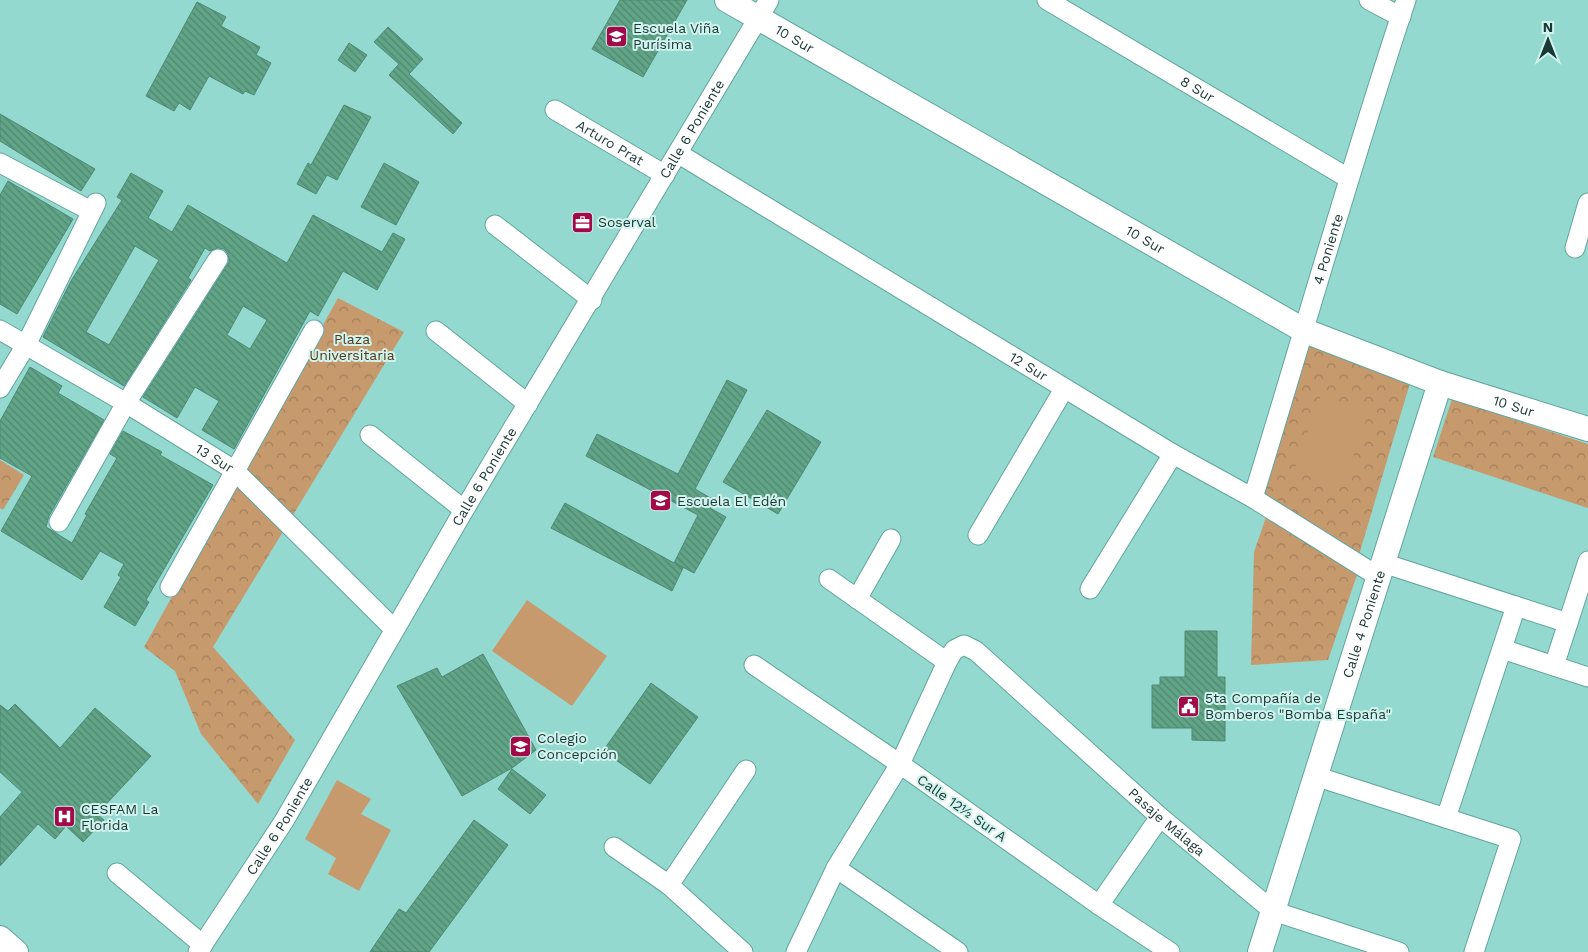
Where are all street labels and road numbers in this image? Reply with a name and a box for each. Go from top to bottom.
street label: 10 Sur [772,21,817,56]
street label: 8 Sur [1178,73,1218,105]
street label: Calle 6 Poniente [656,77,728,181]
street label: Arturo Prat [574,117,647,169]
street label: 4 Poniente [1310,212,1346,286]
street label: 10 Sur [1123,222,1168,257]
street label: 12 Sur [1007,349,1051,384]
street label: 10 Sur [1491,392,1537,420]
street label: Calle 6 Poniente [449,424,520,529]
street label: 13 Sur [193,440,237,476]
street label: Calle 4 Poniente [1339,568,1388,680]
street label: Calle 12½ Sur A [914,771,1010,845]
street label: Calle 6 Poniente [243,774,316,878]
street label: Pasaje Málaga [1125,784,1208,859]

